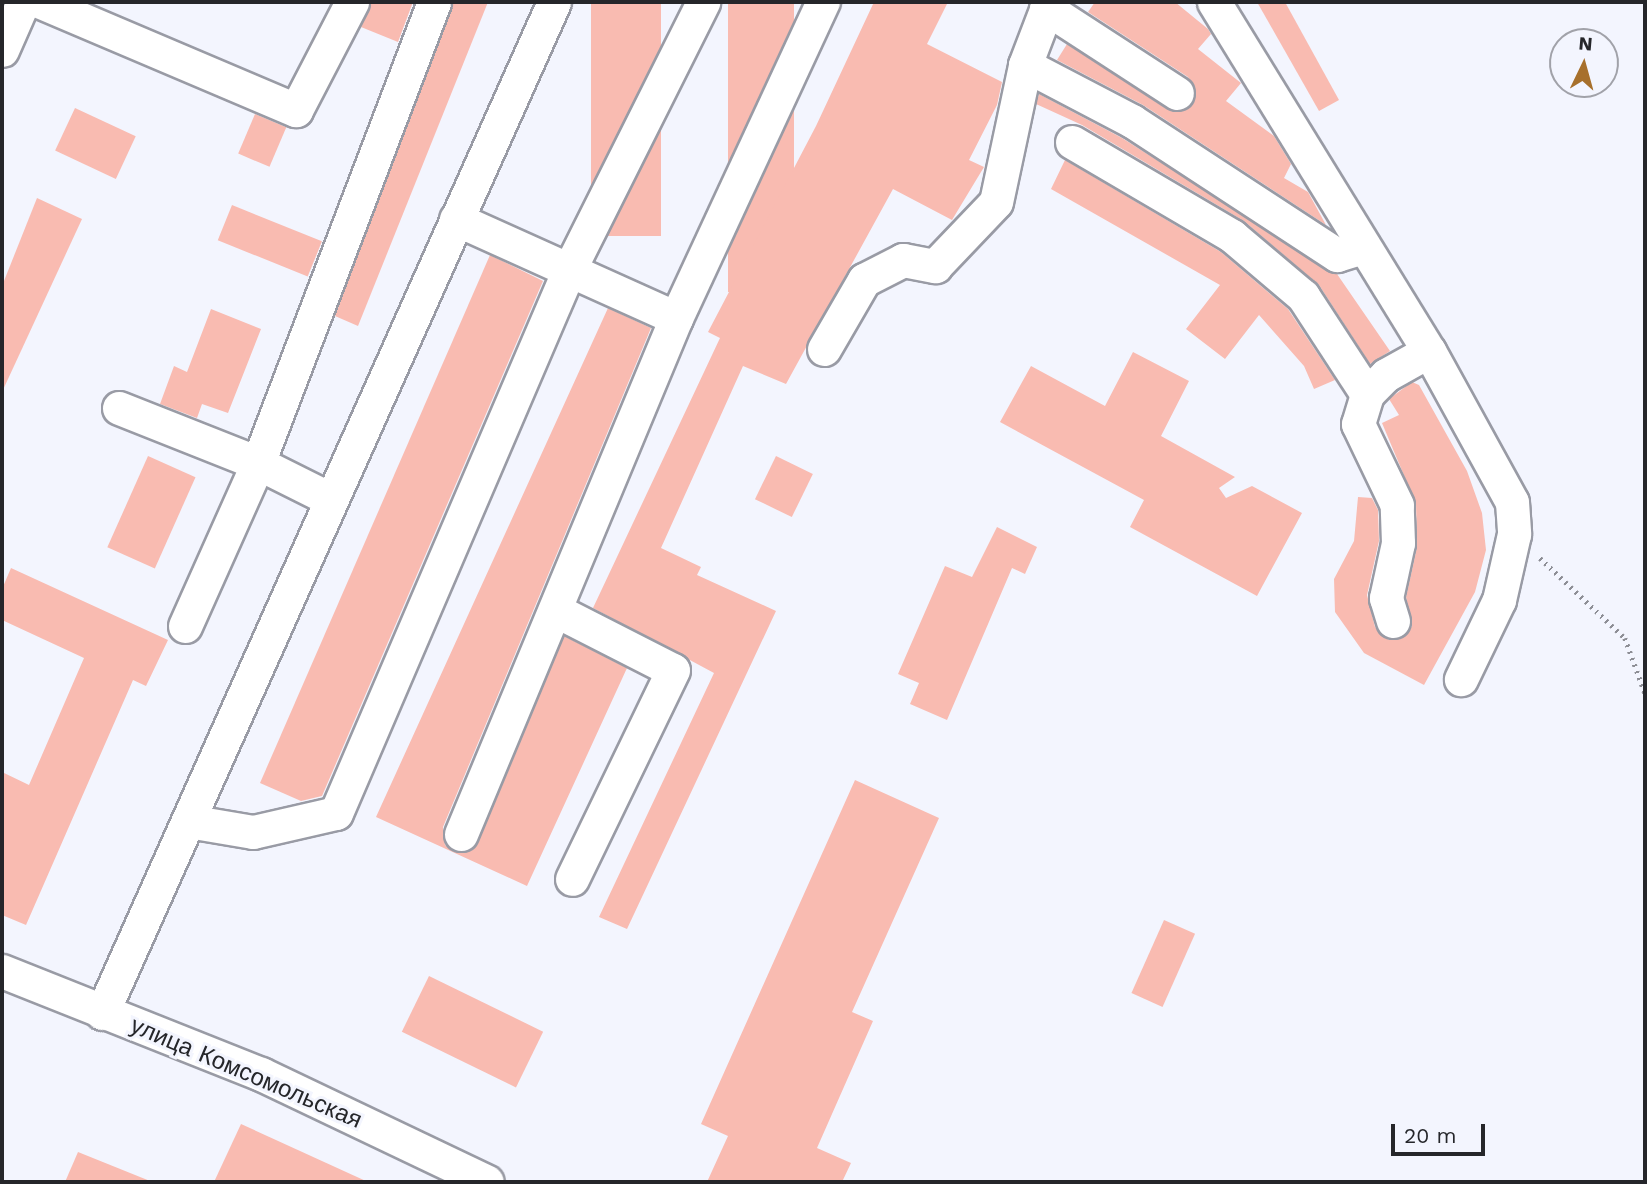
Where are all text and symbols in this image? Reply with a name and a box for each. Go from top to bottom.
north arrow [1549,28,1619,98]
text: N [1578,32,1594,56]
street label: улица Комсомольская [126,1011,366,1135]
scale bar [1395,1110,1490,1154]
text: 20 m [1404,1123,1456,1148]

